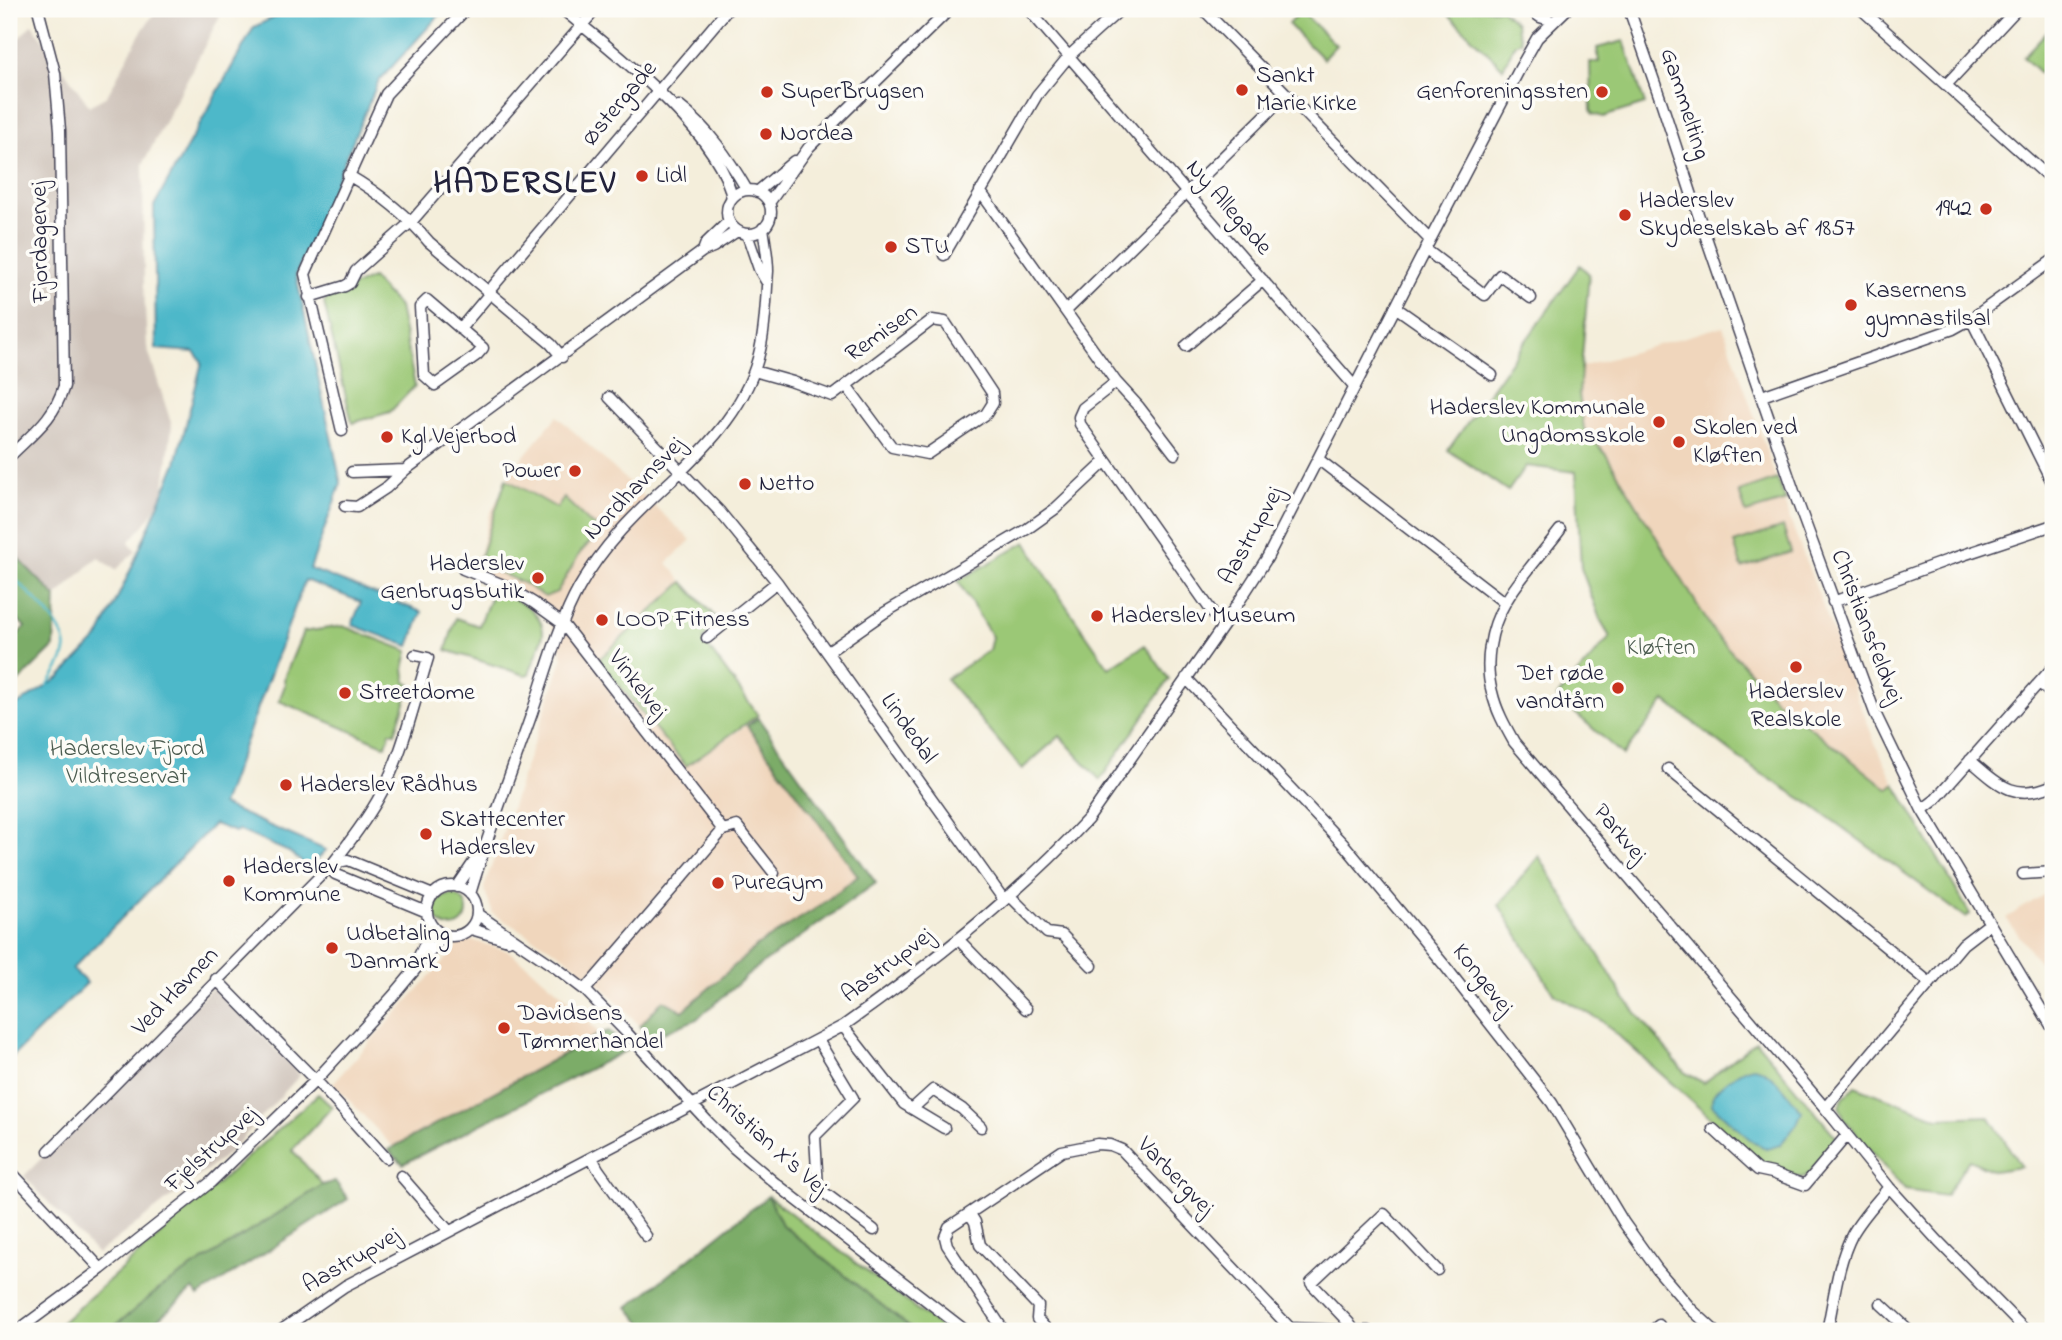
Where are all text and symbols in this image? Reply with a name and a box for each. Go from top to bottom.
street label: Gammelting [1650,44,1718,164]
street label: Østergade [574,53,666,154]
place label: Sankt Marie Kirke [1256,59,1357,122]
place label: SuperBrugsen [781,75,924,110]
place label: Genforeningssten [1416,75,1588,110]
marker: Sankt Marie Kirke [1234,82,1250,98]
marker: SuperBrugsen [759,84,775,100]
marker: Genforeningssten [1594,84,1610,100]
place label: Nordea [780,117,853,152]
marker: Nordea [758,126,774,142]
street label: Ny Allegade [1176,152,1280,265]
place label: Lidl [656,159,687,194]
district label: HADERSLEV [433,161,617,208]
marker: Lidl [634,168,650,184]
street label: Fjordagervej [22,180,60,304]
place label: Haderslev Skydeselskab af 1857 [1639,184,1855,248]
place label: 1942 [1935,192,1972,227]
marker: 1942 [1978,201,1994,217]
marker: Haderslev Skydeselskab af 1857 [1617,207,1633,223]
place label: STU [905,230,949,265]
marker: STU [883,239,899,255]
place label: Kasernens gymnastilsal [1864,274,1990,338]
street label: Remisen [838,296,926,372]
marker: Kasernens gymnastilsal [1843,297,1859,313]
place label: Haderslev Kommunale Ungdomsskole [1430,391,1645,454]
place label: Skolen ved Kløften [1693,411,1798,474]
marker: Haderslev Kommunale Ungdomsskole [1651,414,1667,430]
place label: Kgl Vejerbod [401,420,517,455]
street label: Nordhavnsvej [576,428,695,549]
marker: Kgl Vejerbod [379,429,395,445]
marker: Skolen ved Kløften [1671,434,1687,450]
place label: Power [502,454,562,489]
marker: Power [567,463,583,479]
place label: Netto [759,467,815,502]
marker: Netto [737,476,753,492]
street label: Aastrupvej [1211,479,1294,592]
street label: Christiansfeldvej [1820,545,1912,710]
place label: Haderslev Genbrugsbutik [380,547,525,610]
marker: Haderslev Genbrugsbutik [530,570,546,586]
place label: Haderslev Museum [1111,599,1295,634]
place label: LOOP Fitness [616,603,750,638]
marker: Haderslev Museum [1089,608,1105,624]
marker: LOOP Fitness [594,612,610,628]
park label: Kløften [1627,631,1695,666]
street label: Vinkelvej [598,642,676,728]
place label: Det røde vandtårn [1516,657,1604,720]
marker: Haderslev Realskole [1788,659,1804,675]
place label: Haderslev Realskole [1749,675,1844,738]
place label: Streetdome [359,676,475,711]
marker: Det røde vandtårn [1610,680,1626,696]
marker: Streetdome [337,685,353,701]
street label: Lindedal [871,686,945,772]
park label: Haderslev Fjord Vildtreservat [50,732,205,795]
place label: Haderslev Rådhus [300,768,478,803]
marker: Haderslev Rådhus [278,777,294,793]
street label: Parkvej [1583,796,1655,873]
place label: Skattecenter Haderslev [440,803,566,866]
marker: Skattecenter Haderslev [418,826,434,842]
place label: Haderslev Kommune [243,850,341,913]
place label: PureGym [732,866,823,902]
marker: Haderslev Kommune [221,873,237,889]
marker: PureGym [710,875,726,891]
place label: Udbetaling Danmark [345,917,450,980]
street label: Aastrupvej [834,919,942,1012]
street label: Kongevej [1443,937,1522,1024]
street label: Ved Havnen [124,940,228,1045]
marker: Udbetaling Danmark [324,940,340,956]
place label: Davidsens Tømmerhandel [517,997,663,1060]
marker: Davidsens Tømmerhandel [496,1020,512,1036]
street label: Christian X's Vej [697,1077,835,1206]
street label: Fjelstrupvej [157,1098,267,1202]
street label: Varbergvej [1127,1129,1223,1226]
street label: Aastrupvej [297,1218,408,1303]

